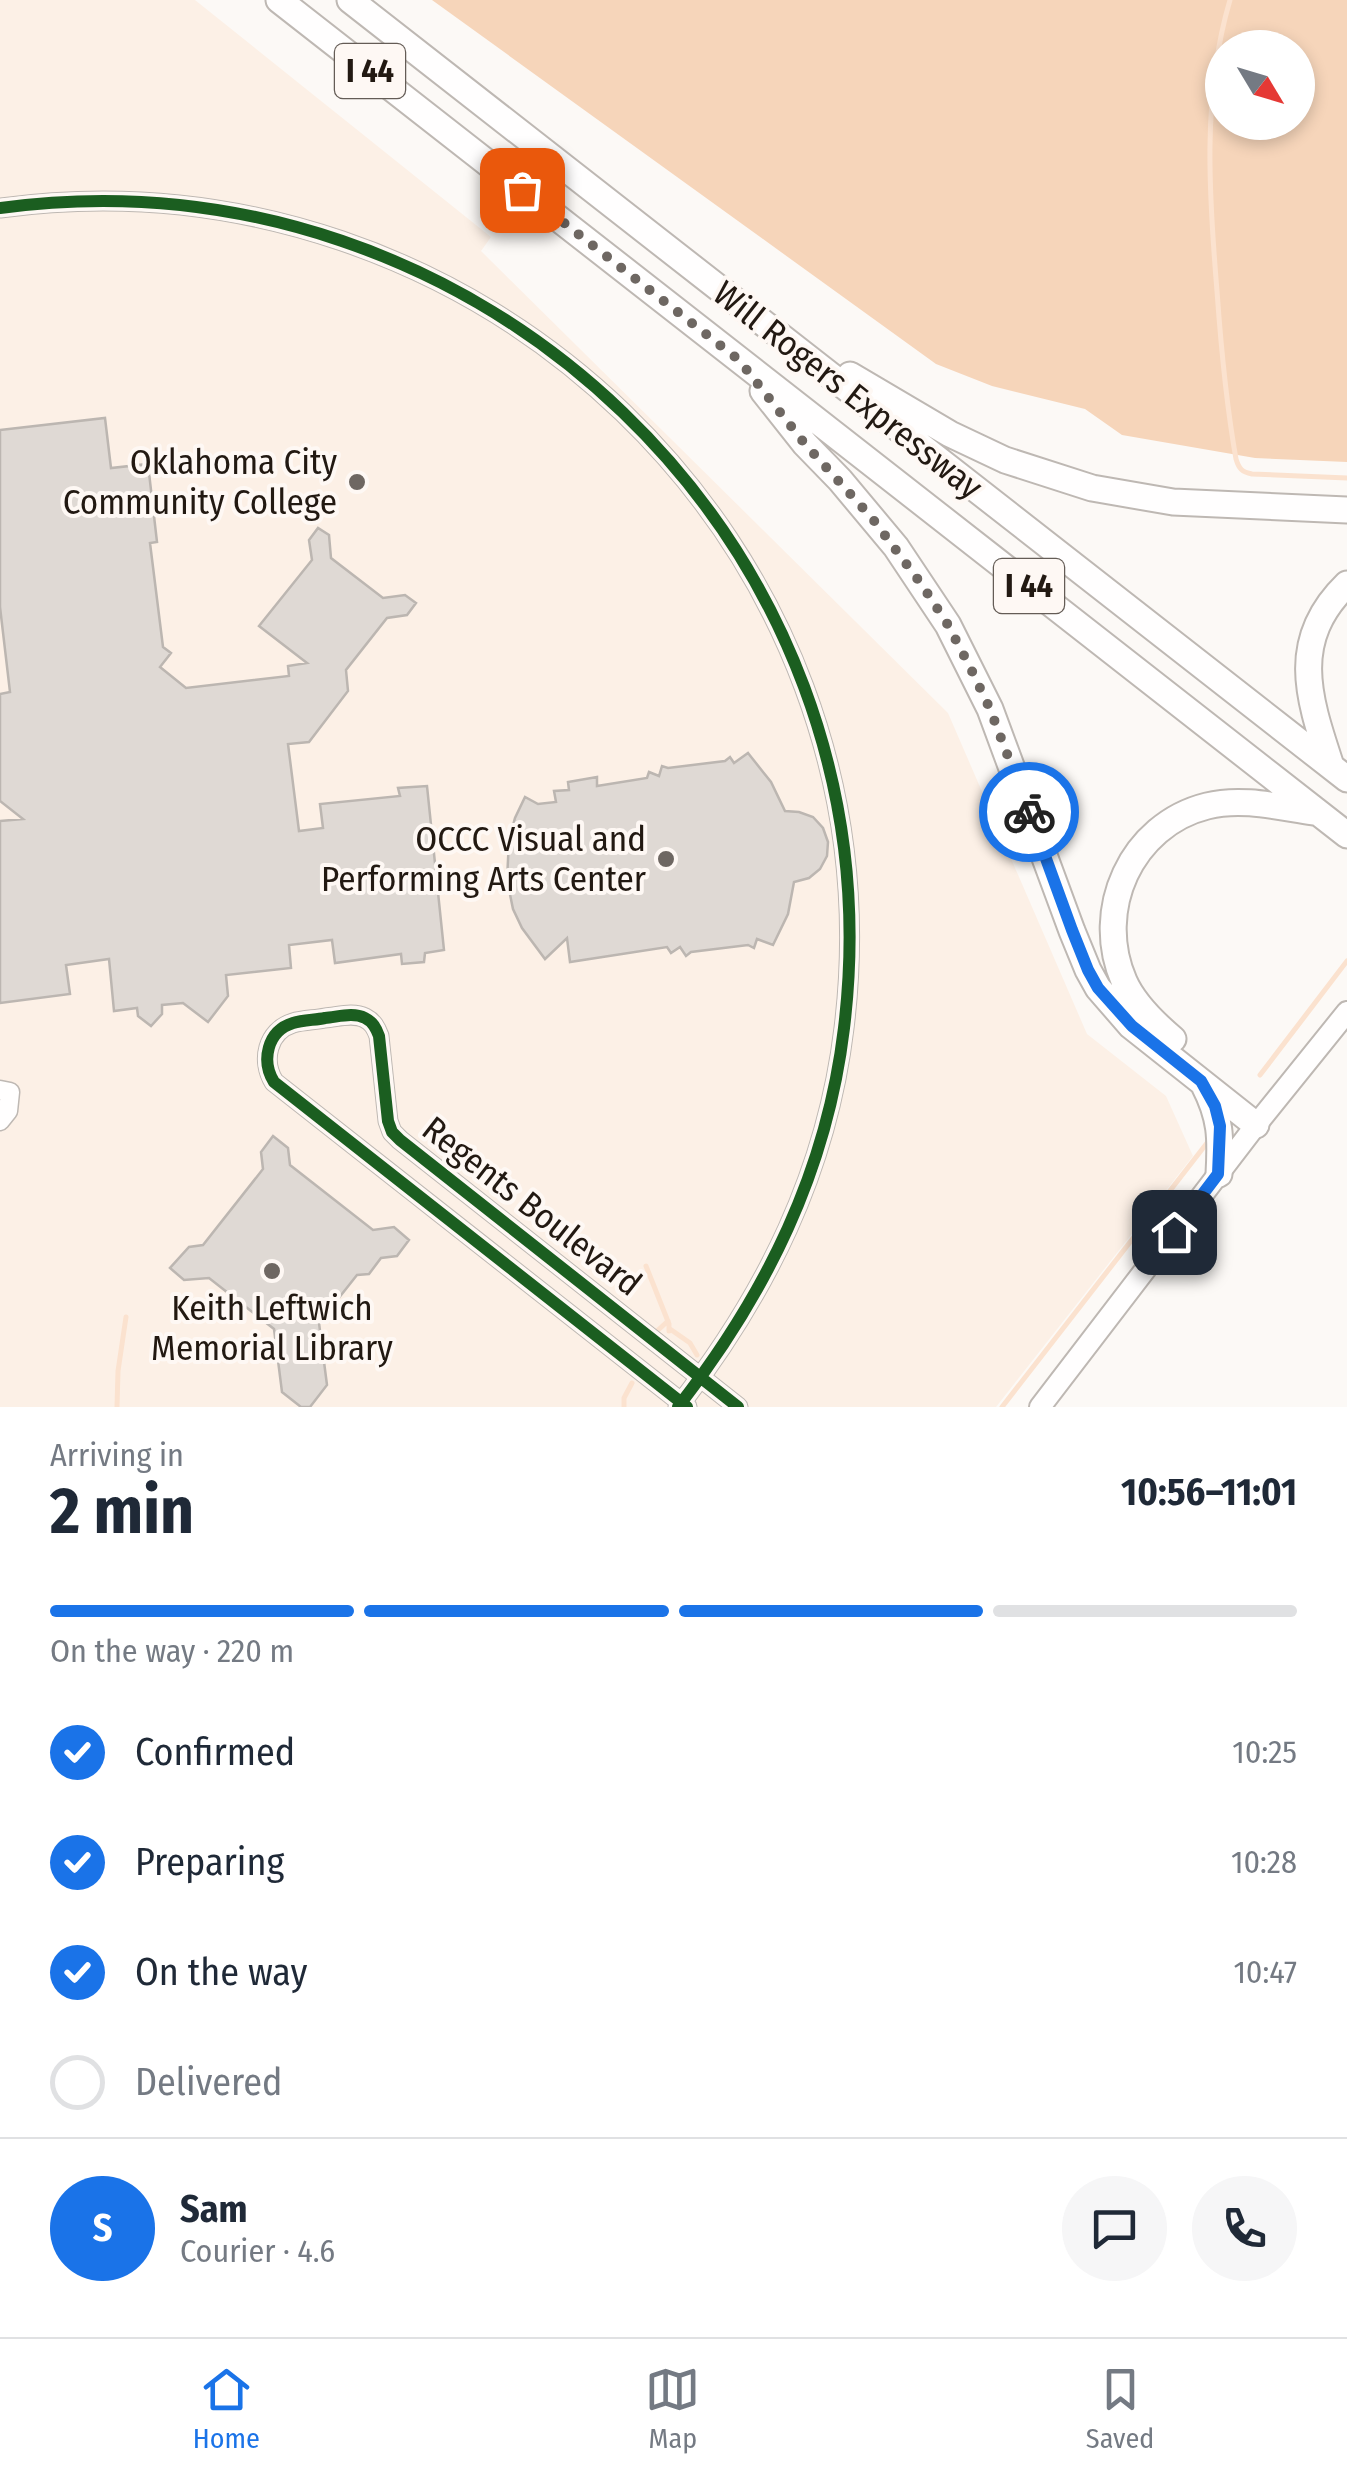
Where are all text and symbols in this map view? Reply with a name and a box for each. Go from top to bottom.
north arrow [1205,30,1315,140]
map controls [1205,30,1315,140]
road number: I 44 [335,44,405,98]
pin [480,148,565,233]
icon: bag [495,163,550,218]
street label: Will Rogers Expressway [705,272,991,508]
place label: Oklahoma City Community College [63,441,337,523]
marker: Oklahoma City Community College [346,471,368,493]
road number: I 44 [994,559,1064,613]
courier [979,762,1079,862]
icon: bike [1002,785,1057,840]
place label: OCCC Visual and Performing Arts Center [321,818,646,900]
marker: OCCC Visual and Performing Arts Center [655,848,677,870]
street label: Regents Boulevard [414,1107,650,1305]
pin [1132,1190,1217,1275]
icon: home [1147,1205,1202,1260]
marker: Keith Leftwich Memorial Library [261,1260,283,1282]
place label: Keith Leftwich Memorial Library [151,1287,393,1369]
text: Arriving in [50,1436,184,1474]
text: 10:56–11:01 [1121,1469,1297,1515]
text: 2 min [50,1472,194,1550]
text: On the way · 220 m [50,1632,294,1670]
icon: check [50,1725,105,1780]
text: Confirmed [135,1729,295,1775]
text: 10:25 [1232,1733,1297,1771]
icon: check [50,1835,105,1890]
text: Preparing [135,1839,284,1885]
text: 10:28 [1231,1843,1297,1881]
icon: check [50,1945,105,2000]
text: On the way [135,1949,307,1995]
text: 10:47 [1233,1953,1297,1991]
text: Delivered [135,2059,282,2105]
button: chat [1062,2176,1167,2281]
button: phone [1192,2176,1297,2281]
text: Sam [180,2186,248,2232]
text: S [93,2205,112,2251]
text: Courier · 4.6 [180,2232,335,2270]
tab: Home [193,2362,260,2455]
tab: Map [645,2362,700,2455]
tab: Saved [1086,2362,1154,2455]

